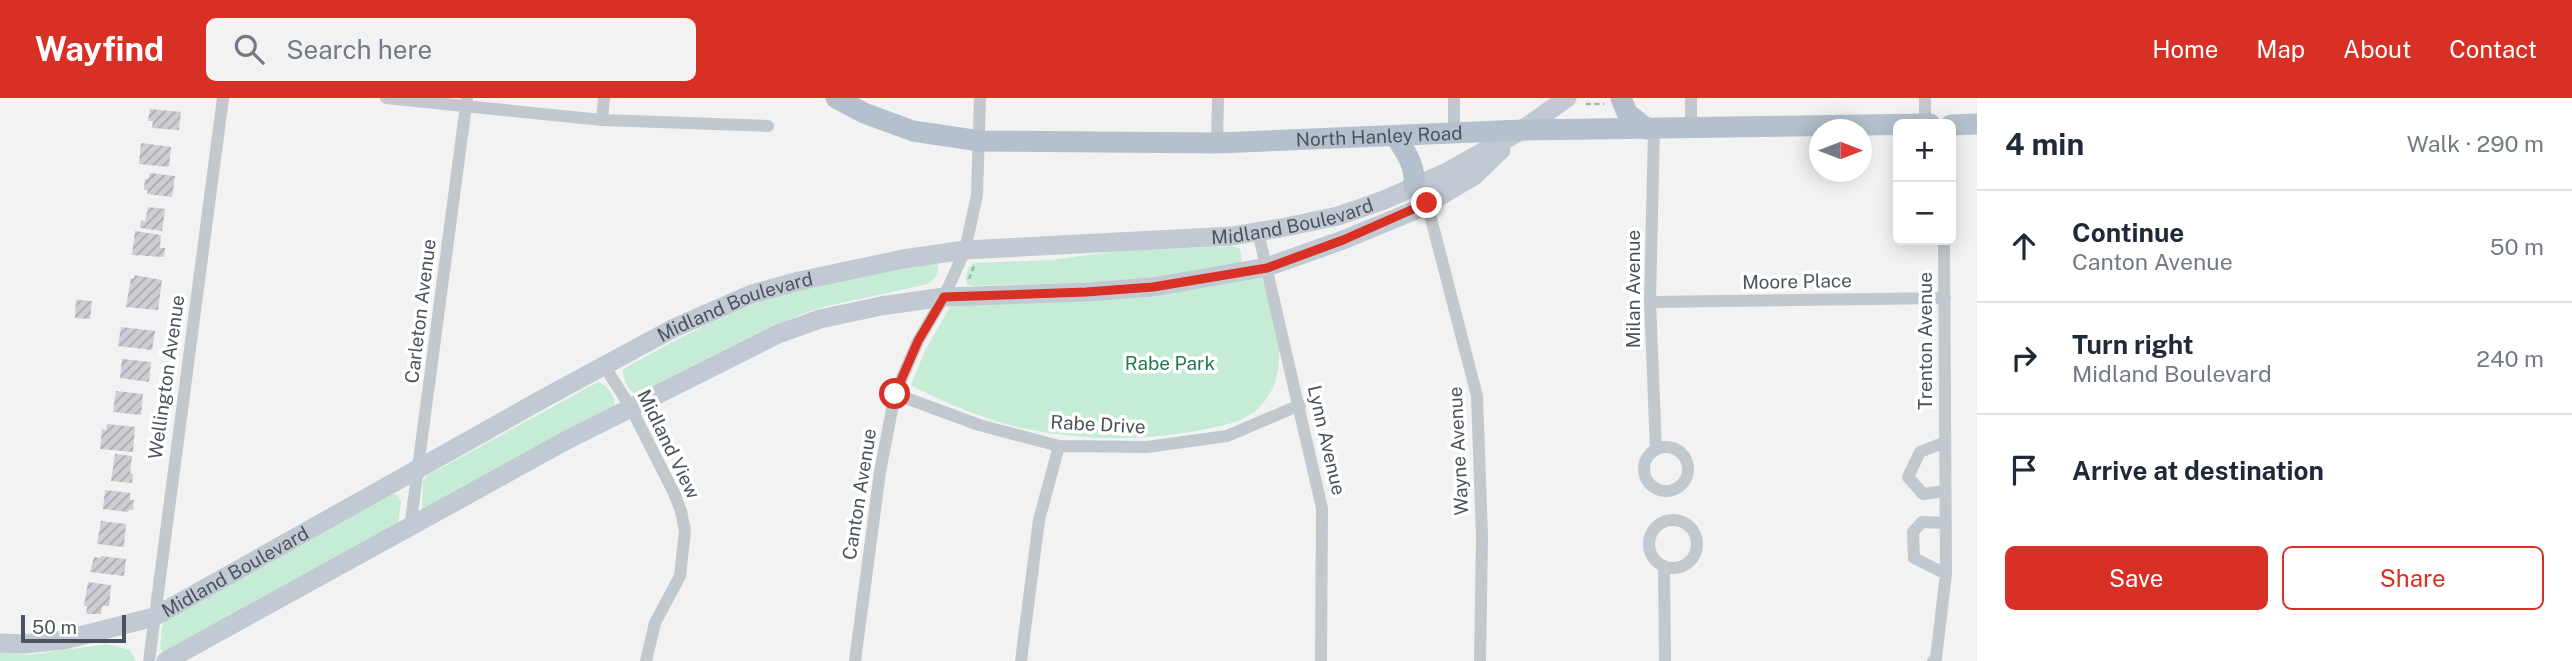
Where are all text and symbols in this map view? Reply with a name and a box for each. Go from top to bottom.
search box [206,18,696,81]
text: Wayfind [35,30,164,68]
icon: search [230,30,268,68]
text: Search here [286,34,432,65]
text: Home [2152,35,2218,63]
text: Map [2256,35,2305,63]
text: About [2343,35,2411,63]
text: Contact [2449,35,2537,63]
north arrow [1809,119,1872,182]
map controls [1893,119,1956,245]
button: + [1893,119,1956,182]
street label: North Hanley Road [1295,122,1463,151]
text: 4 min [2005,126,2084,162]
text: Walk · 290 m [2407,130,2544,157]
button: − [1893,182,1956,245]
route end [1411,187,1442,218]
street label: Midland Boulevard [1211,194,1376,248]
text: Continue [2072,217,2184,248]
icon: ahead [2005,227,2043,265]
street label: Milan Avenue [1622,230,1644,348]
text: 50 m [2490,233,2544,260]
street label: Carleton Avenue [400,238,440,384]
text: Canton Avenue [2072,248,2233,275]
street label: Midland Boulevard [653,267,815,346]
street label: Moore Place [1742,269,1852,293]
street label: Trenton Avenue [1914,272,1936,410]
street label: Wellington Avenue [144,293,188,461]
text: Turn right [2072,329,2194,360]
icon: right [2005,339,2043,377]
text: 240 m [2476,345,2544,372]
park label: Rabe Park [1125,352,1215,374]
text: Midland Boulevard [2072,360,2272,387]
route start [879,378,910,409]
street label: Lynn Avenue [1304,383,1350,497]
street label: Midland View [633,386,705,502]
street label: Wayne Avenue [1444,386,1472,516]
street label: Rabe Drive [1050,411,1146,437]
street label: Canton Avenue [838,427,880,561]
icon: arrive [2005,451,2043,489]
text: Arrive at destination [2072,455,2324,486]
street label: Midland Boulevard [158,522,312,622]
button: Save [2005,546,2268,610]
button: Share [2282,546,2544,610]
scale bar [21,612,126,644]
text: 50 m [32,616,77,638]

